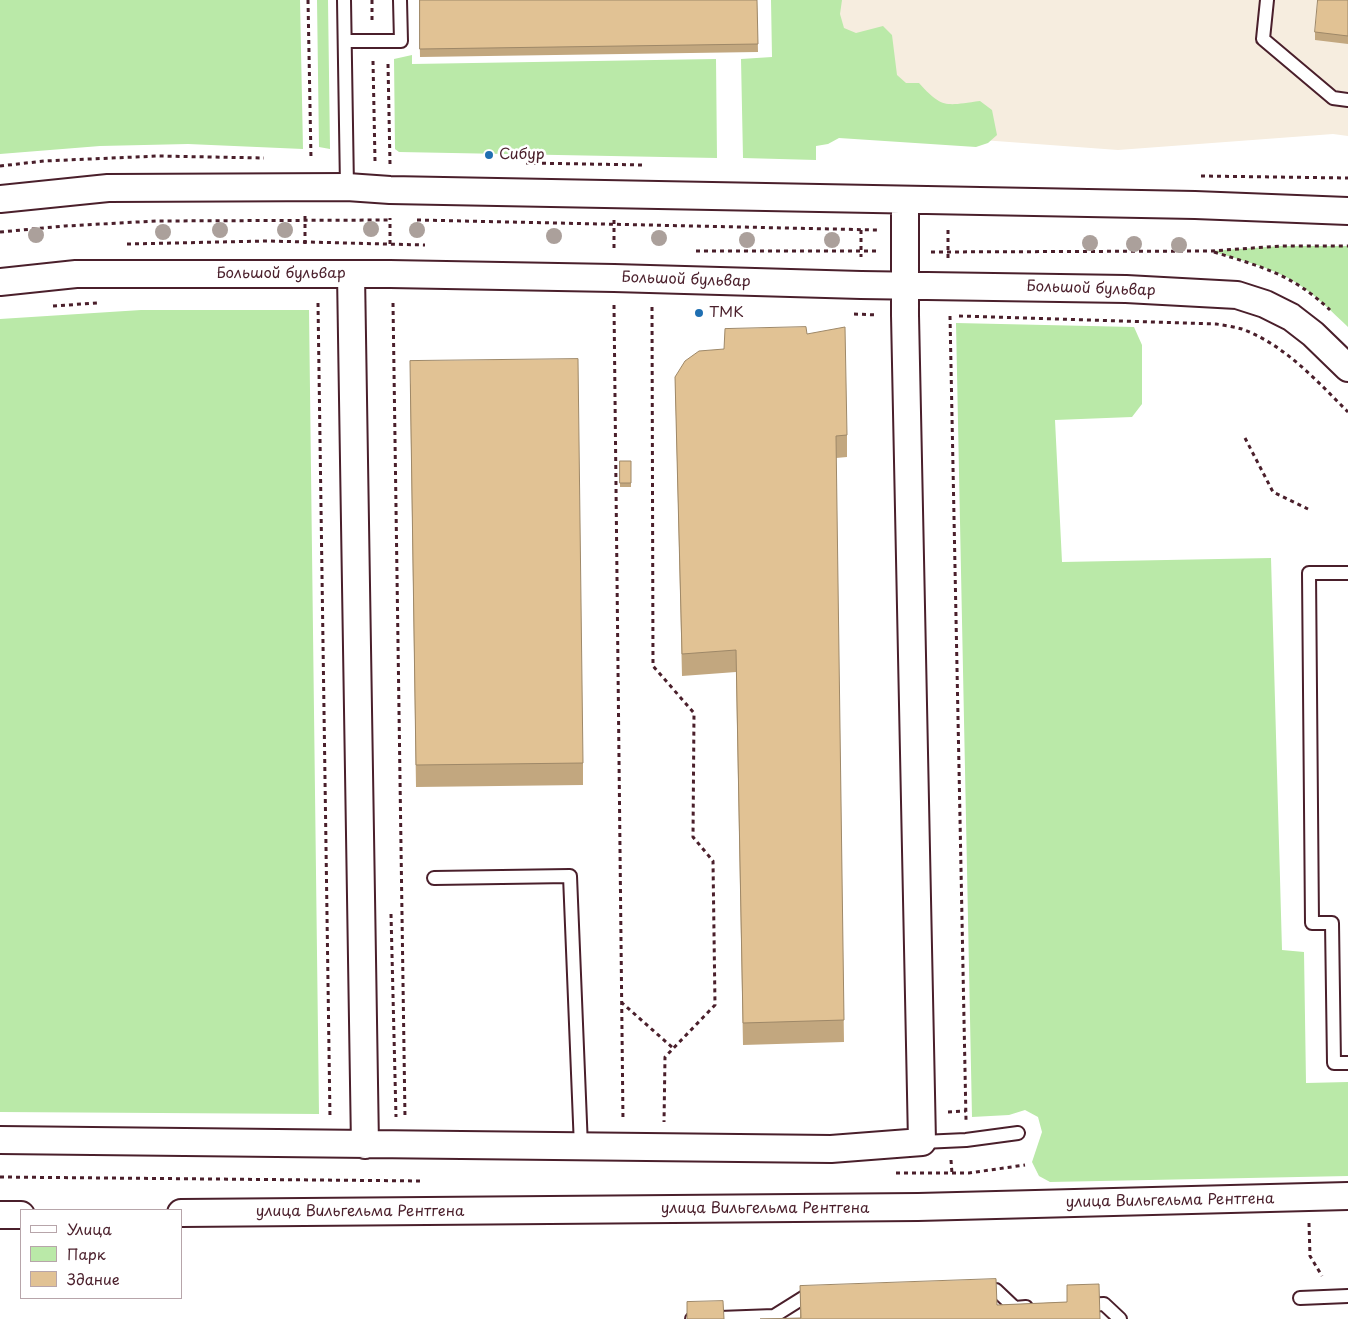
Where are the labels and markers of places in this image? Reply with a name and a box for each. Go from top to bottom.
place label: Сибур [499,146,545,164]
marker: Сибур [483,149,495,161]
place label: ТМК [709,304,744,322]
marker: ТМК [693,307,705,319]

